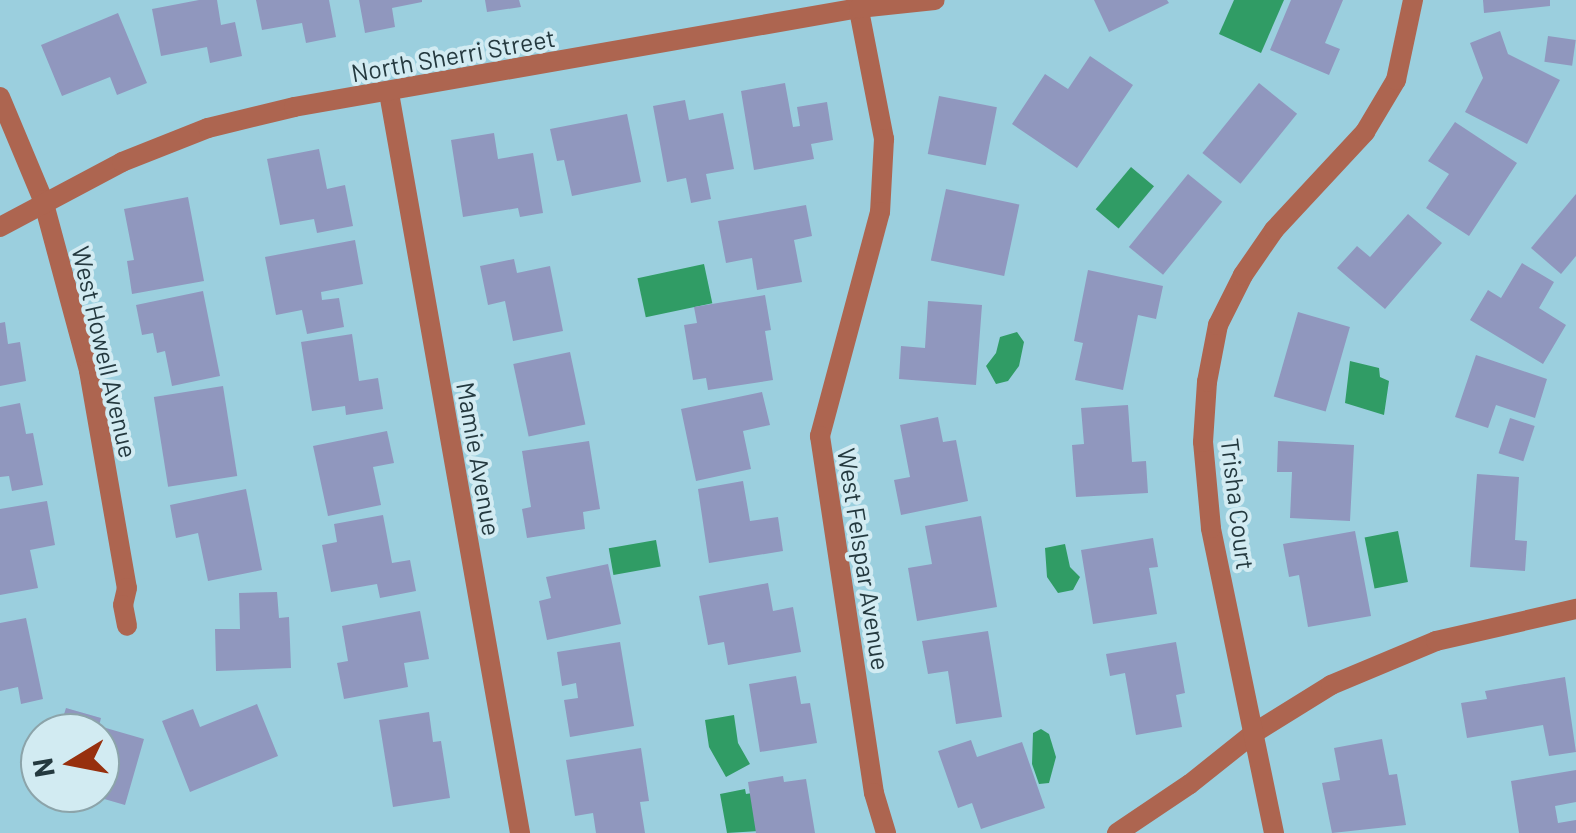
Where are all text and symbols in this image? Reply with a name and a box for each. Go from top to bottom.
street label: North Sherri Street [349,22,557,88]
street label: West Howell Avenue [66,243,144,461]
street label: Mamie Avenue [451,380,507,538]
street label: Trisha Court [1215,436,1261,572]
street label: West Felspar Avenue [832,446,896,672]
north arrow [20,713,120,813]
text: N [24,756,61,780]

